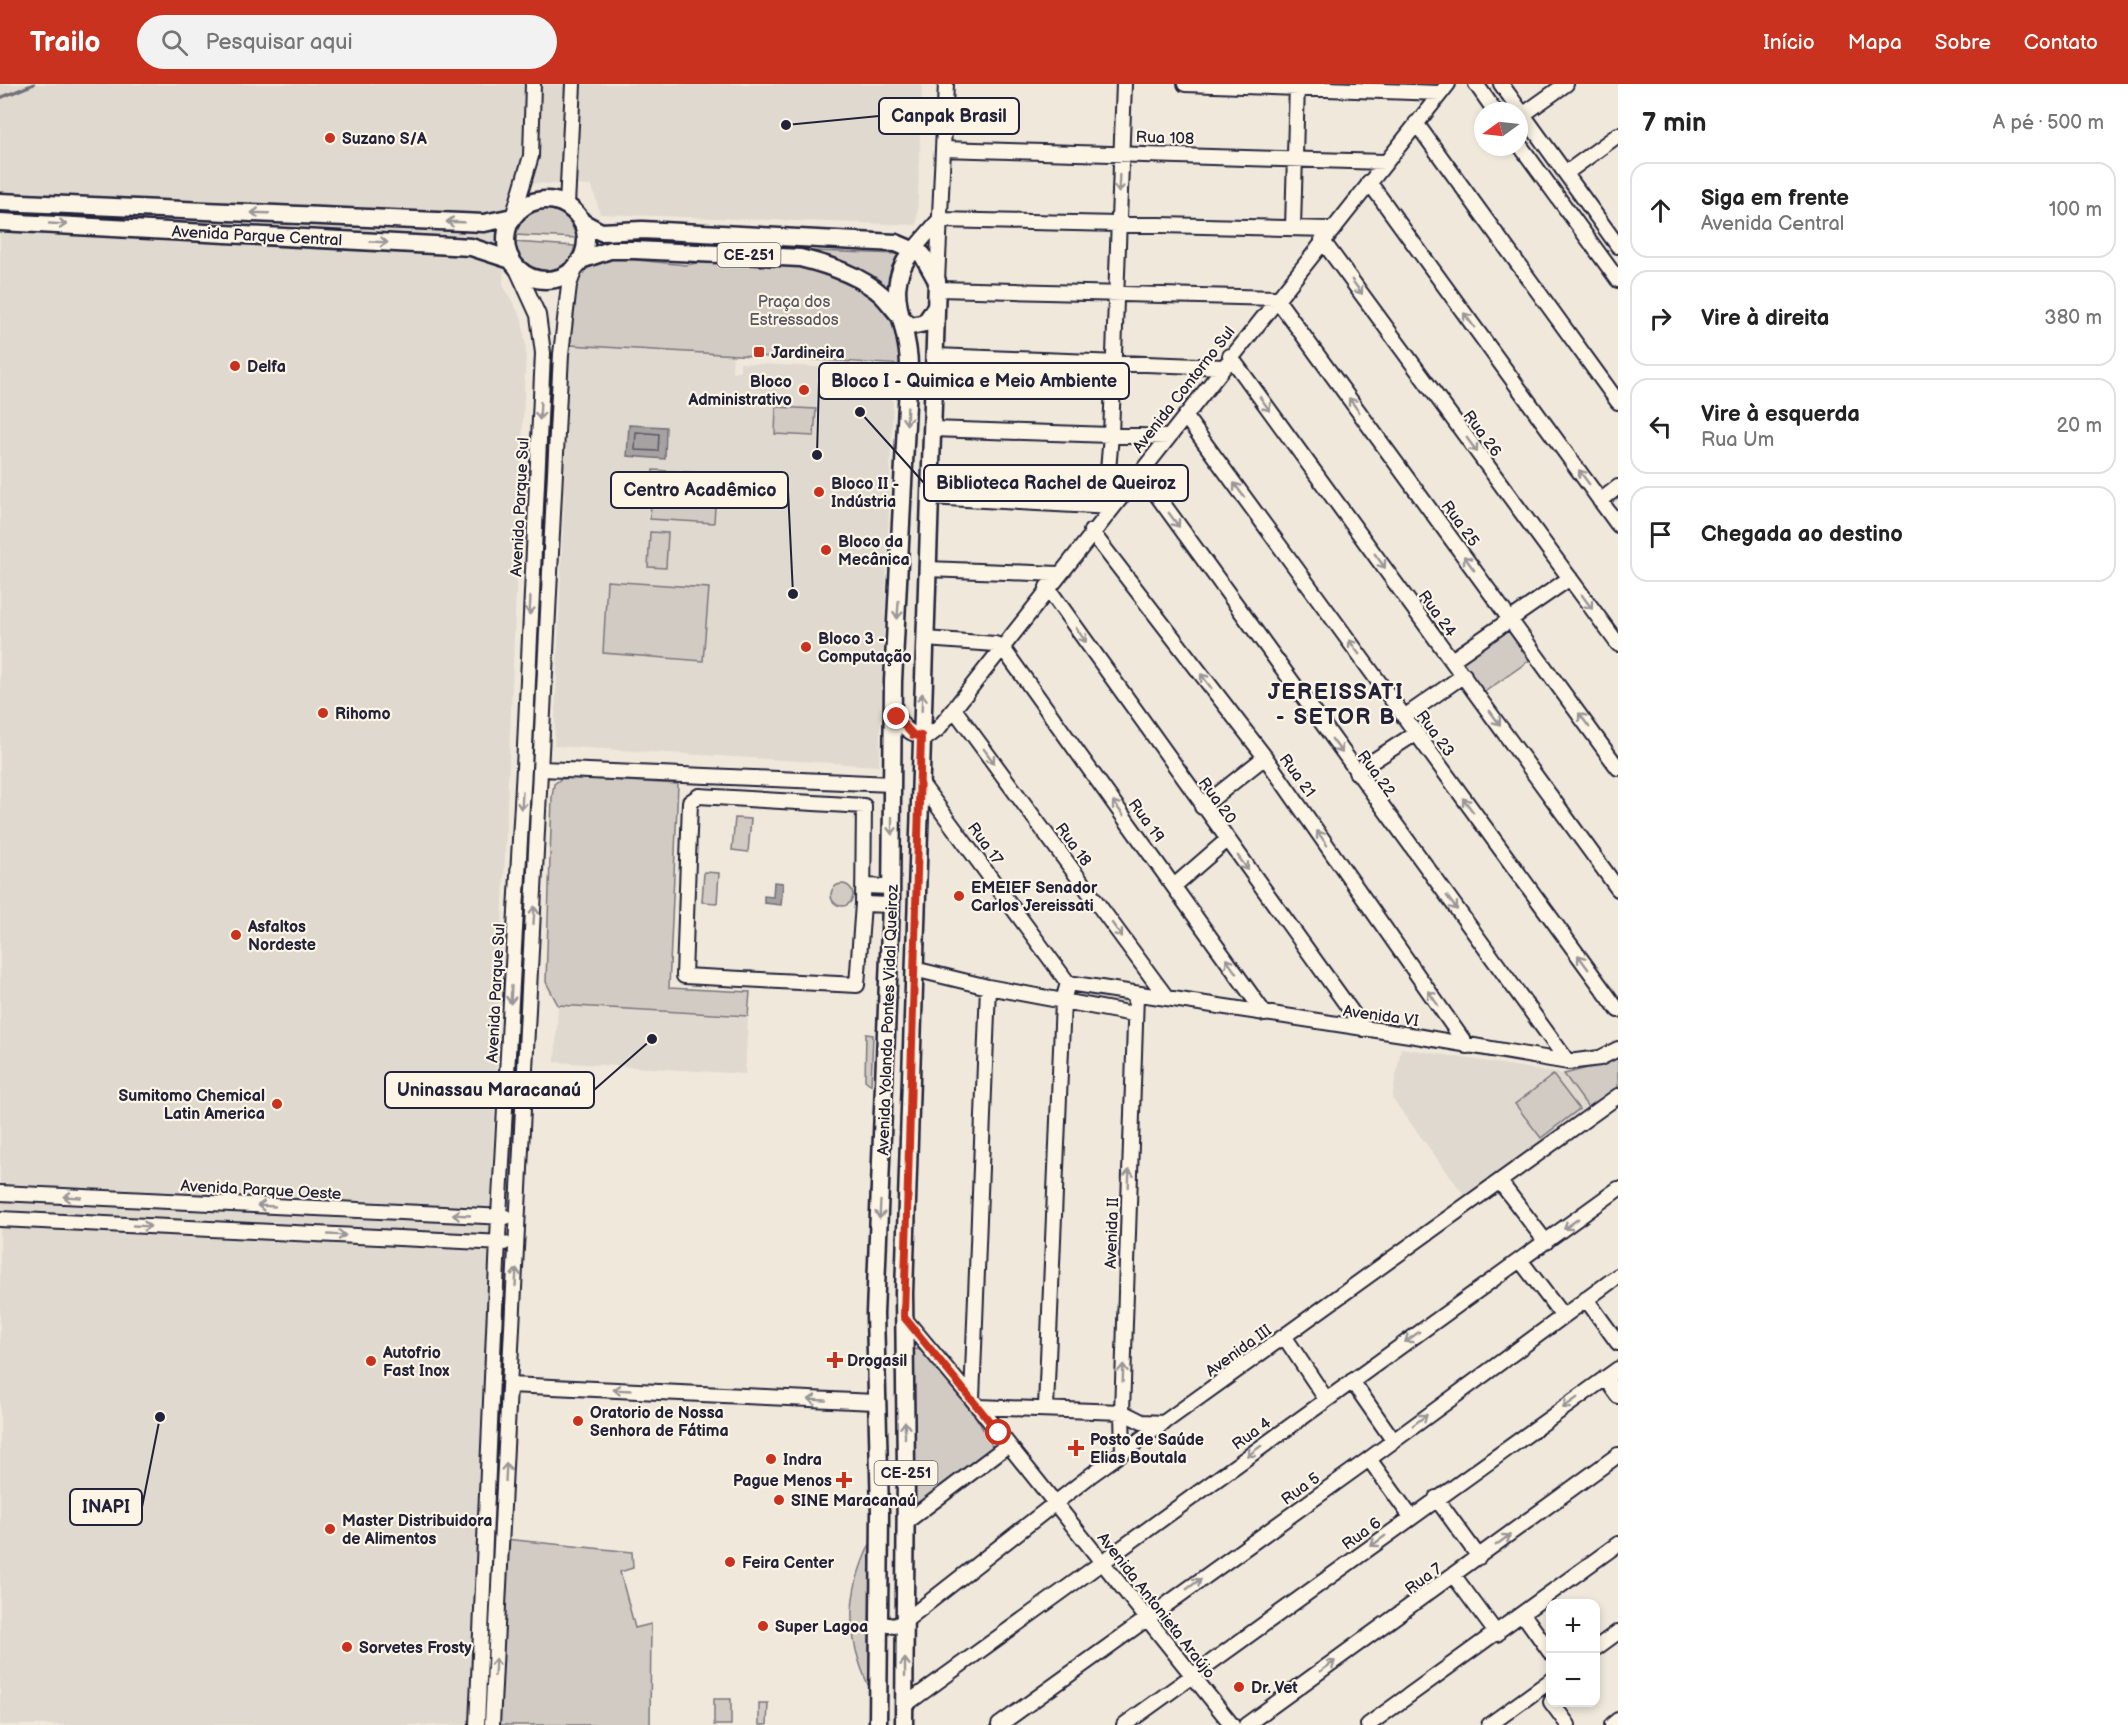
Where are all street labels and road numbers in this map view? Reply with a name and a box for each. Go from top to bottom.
street label: Rua 108 [1135,128,1195,149]
street label: Avenida Parque Central [171,223,343,250]
road number: CE-251 [718,243,780,267]
street label: Avenida Contorno Sul [1129,323,1239,457]
street label: Rua 26 [1459,407,1505,461]
street label: Avenida Parque Sul [507,437,534,577]
street label: Rua 25 [1437,497,1483,551]
street label: Rua 24 [1414,587,1460,641]
street label: Rua 23 [1412,707,1458,761]
street label: Rua 22 [1353,747,1399,801]
street label: Rua 21 [1275,750,1319,801]
street label: Rua 20 [1194,774,1240,828]
street label: Rua 19 [1124,795,1168,846]
street label: Rua 17 [963,819,1007,869]
street label: Rua 18 [1051,819,1095,870]
street label: Avenida Yolanda Pontes Vidal Queiroz [874,884,903,1156]
street label: Avenida Parque Sul [483,923,510,1063]
street label: Avenida VI [1342,1002,1420,1031]
street label: Avenida Parque Oeste [180,1177,342,1204]
street label: Avenida II [1102,1197,1123,1269]
street label: Avenida III [1202,1321,1275,1381]
street label: Rua 4 [1229,1414,1275,1455]
road number: CE-251 [874,1461,938,1485]
street label: Rua 5 [1278,1469,1324,1509]
street label: Rua 6 [1339,1514,1385,1555]
street label: Avenida Antonieta Araújo [1093,1529,1219,1683]
street label: Rua 7 [1402,1559,1446,1599]

